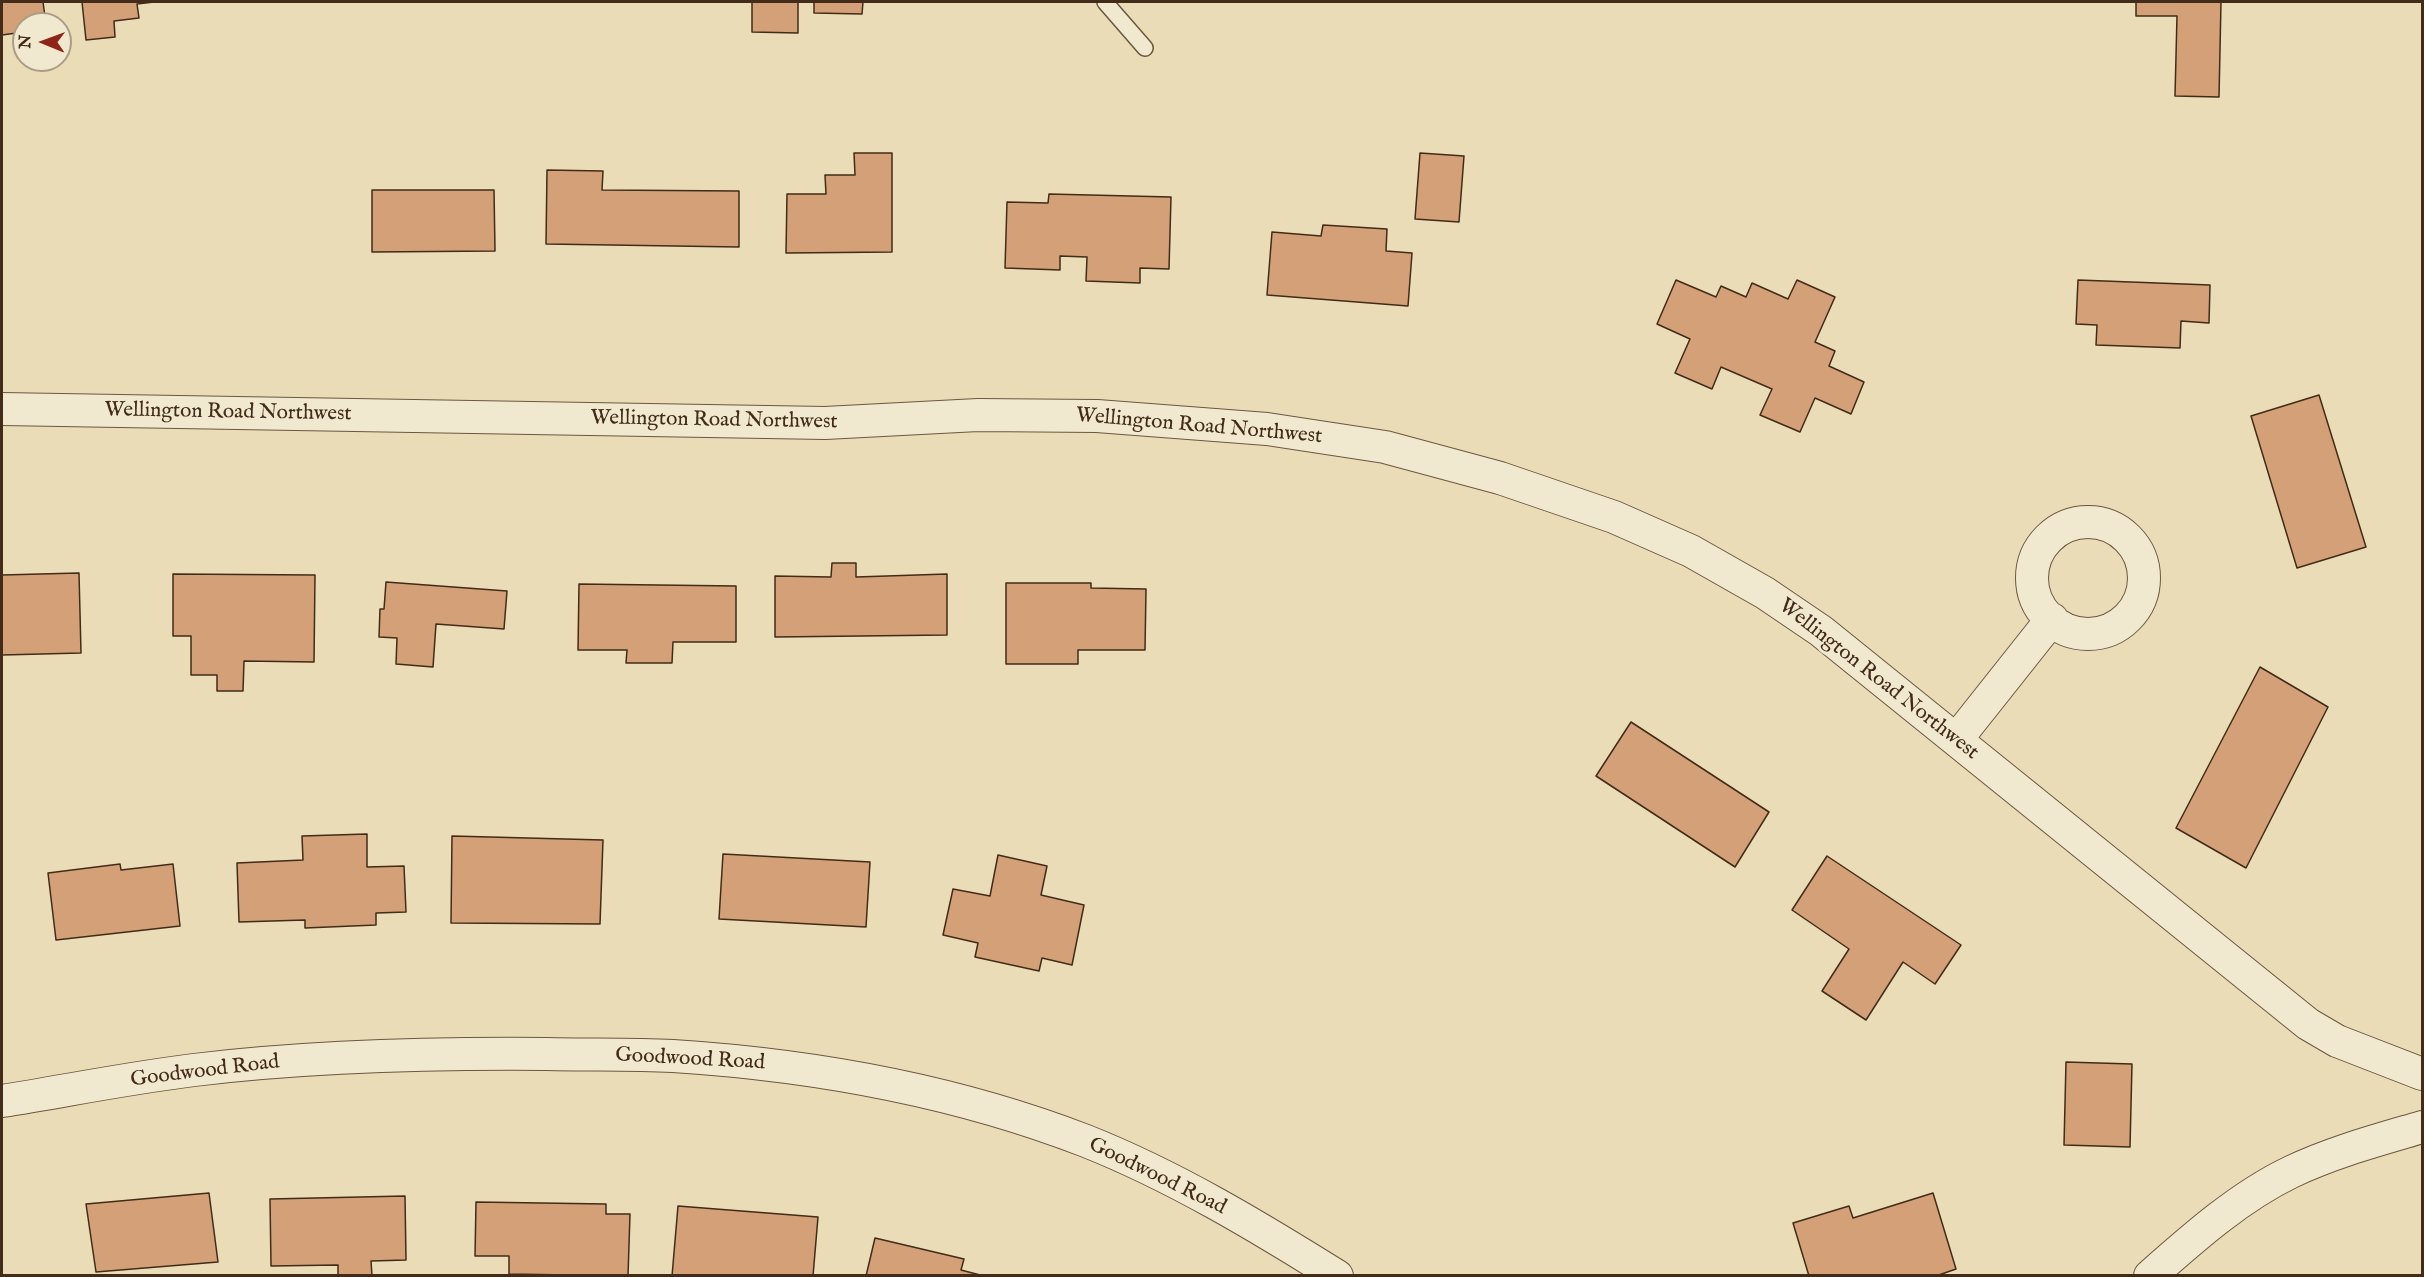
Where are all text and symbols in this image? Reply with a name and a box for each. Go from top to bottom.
north arrow [12,12,72,72]
text: N [16,35,36,49]
street label: Wellington Road Northwest [104,398,352,428]
street label: Wellington Road Northwest [1075,404,1323,450]
street label: Wellington Road Northwest [590,406,838,436]
street label: Wellington Road Northwest [1773,594,1983,766]
street label: Goodwood Road [615,1043,765,1077]
street label: Goodwood Road [129,1050,281,1094]
street label: Goodwood Road [1084,1133,1230,1221]

